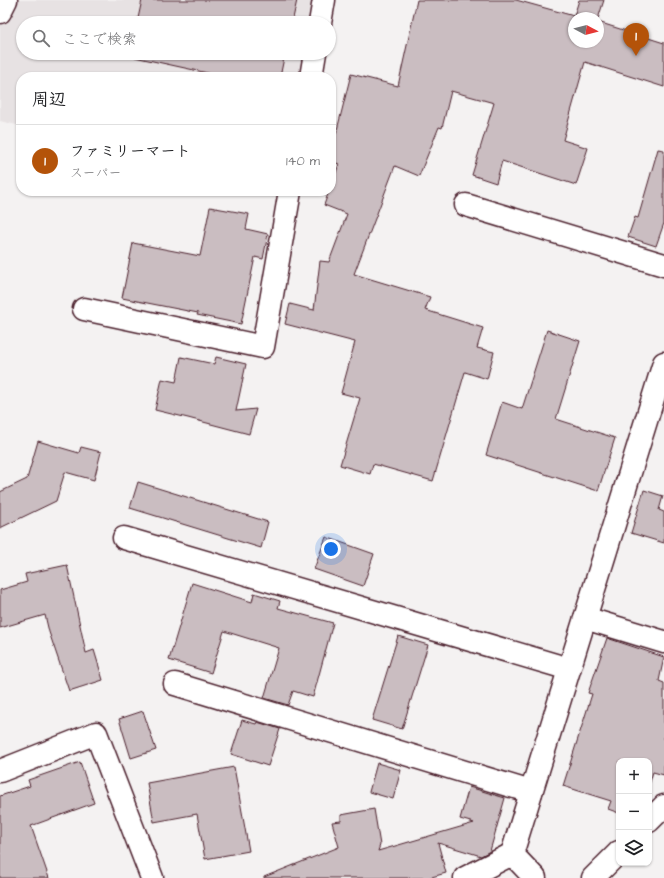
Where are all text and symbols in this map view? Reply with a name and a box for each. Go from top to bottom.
north arrow [568,12,604,48]
search box [16,16,336,60]
pin: 1 [623,23,649,56]
icon: search [30,27,52,49]
text: ここで検索 [62,29,137,50]
text: 周辺 [32,88,66,112]
text: ファミリーマート [70,141,191,162]
text: 1 [44,152,46,170]
text: 140 m [286,152,320,170]
text: スーパー [70,164,121,182]
your location [321,539,341,559]
map controls [616,758,652,866]
button: + [616,758,652,794]
button: − [616,794,652,830]
button: layers [616,830,652,866]

